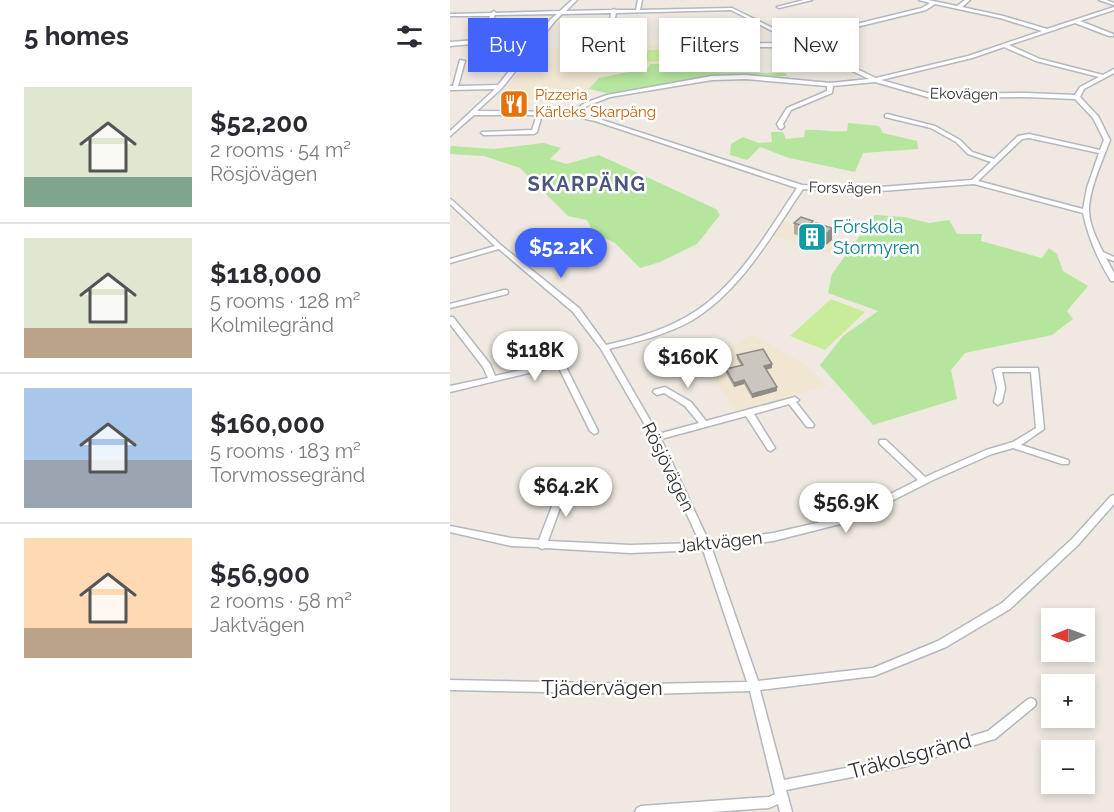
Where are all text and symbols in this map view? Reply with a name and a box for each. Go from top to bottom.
chip: Buy [468,18,548,72]
chip: Rent [560,18,647,72]
chip: Filters [659,18,760,72]
chip: New [772,18,859,72]
icon: filters [393,20,426,53]
text: 5 homes [24,21,129,51]
street label: Ekovägen [930,84,998,104]
place label: Pizzeria Kärleks Skarpäng [535,86,656,121]
restaurant icon: Pizzeria Kärleks Skarpäng [498,88,530,120]
text: $52,200 [210,108,308,138]
icon: home [72,111,144,183]
text: 2 rooms · 54 m² [210,138,351,162]
text: Rösjövägen [210,162,317,186]
district label: SKARPÄNG [527,172,647,196]
street label: Forsvägen [809,178,881,198]
place label: Förskola Stormyren [833,216,920,258]
building icon: Förskola Stormyren [796,221,828,253]
pin: $52.2K [512,228,610,279]
text: $52.2K [529,235,593,259]
text: $118,000 [210,259,322,289]
icon: home [72,262,144,334]
text: 5 rooms · 128 m² [210,289,361,313]
text: Kolmilegränd [210,313,334,337]
pin: $118K [493,331,577,382]
text: $118K [506,338,564,362]
pin: $160K [646,338,730,389]
text: $160K [658,345,718,369]
text: $160,000 [210,409,325,439]
icon: home [72,412,144,484]
street label: Rösjövägen [638,419,699,515]
text: 5 rooms · 183 m² [210,439,361,463]
text: Torvmossegränd [210,463,365,487]
pin: $64.2K [517,467,615,518]
text: $64.2K [533,474,599,498]
pin: $56.9K [797,483,895,534]
text: $56.9K [813,490,879,514]
street label: Jaktvägen [676,527,763,556]
text: $56,900 [210,559,310,589]
icon: home [72,562,144,634]
text: 2 rooms · 58 m² [210,589,352,613]
north arrow [1041,608,1095,662]
map controls [1041,608,1095,794]
text: Jaktvägen [210,613,305,637]
button: + [1041,674,1095,728]
street label: Tjädervägen [541,675,663,700]
street label: Träkolsgränd [846,727,974,784]
button: − [1041,740,1095,794]

